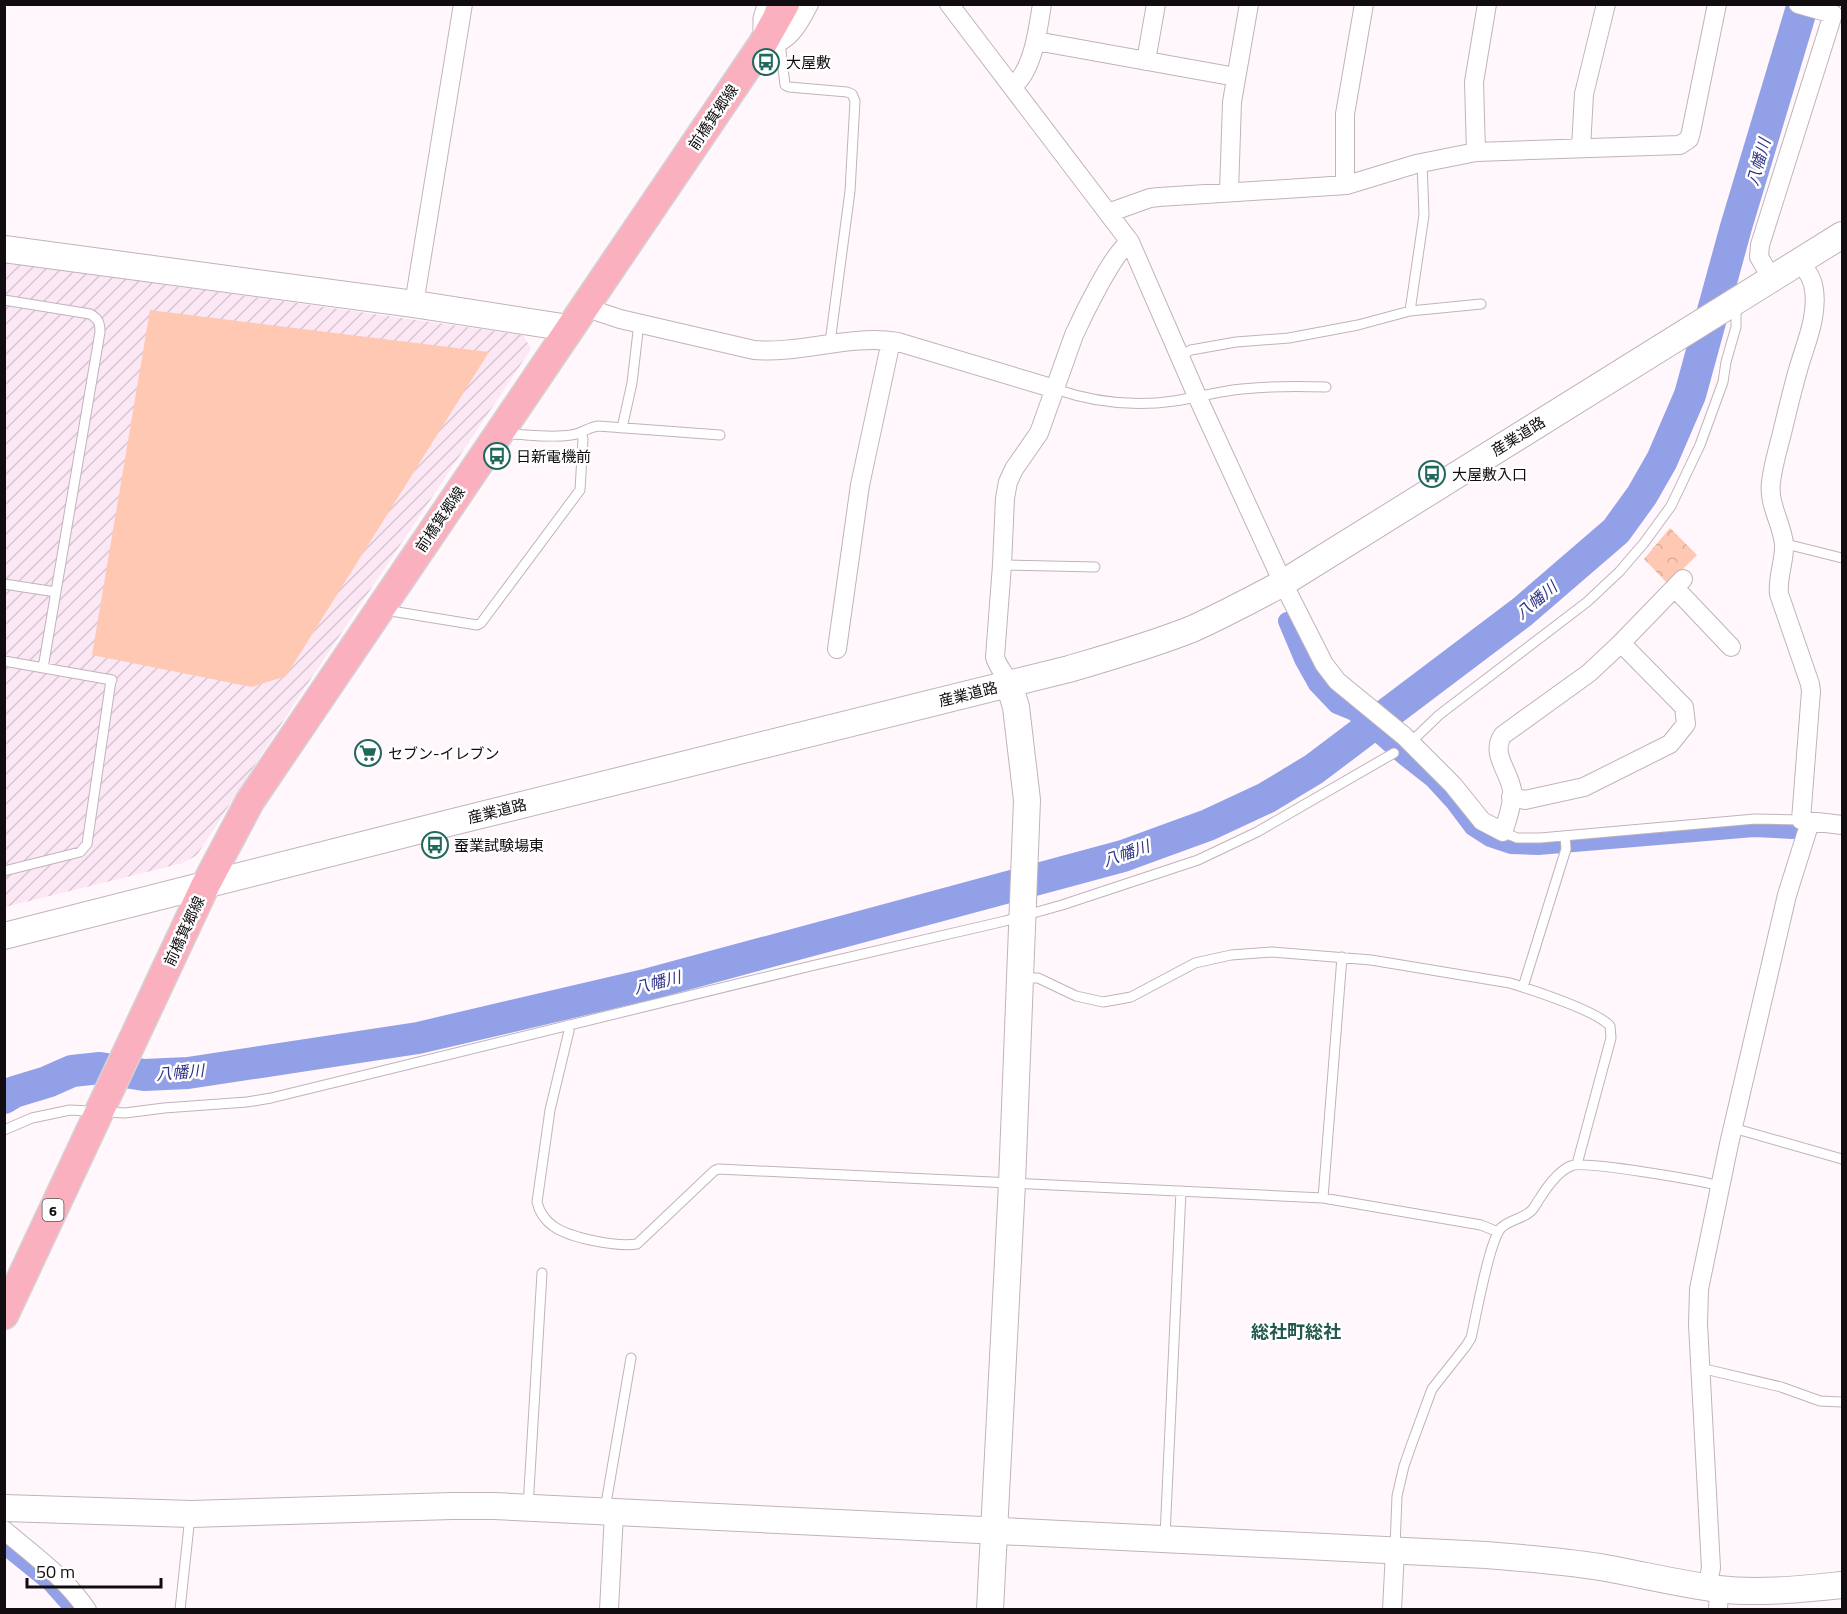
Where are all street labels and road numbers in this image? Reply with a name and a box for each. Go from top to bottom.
street label: 前橋箕郷線 [682,79,744,155]
street label: 産業道路 [1486,410,1550,462]
street label: 前橋箕郷線 [409,481,471,557]
street label: 産業道路 [936,676,1000,712]
street label: 産業道路 [465,793,529,829]
street label: 前橋箕郷線 [158,892,210,970]
road number: 6 [42,1199,64,1221]

